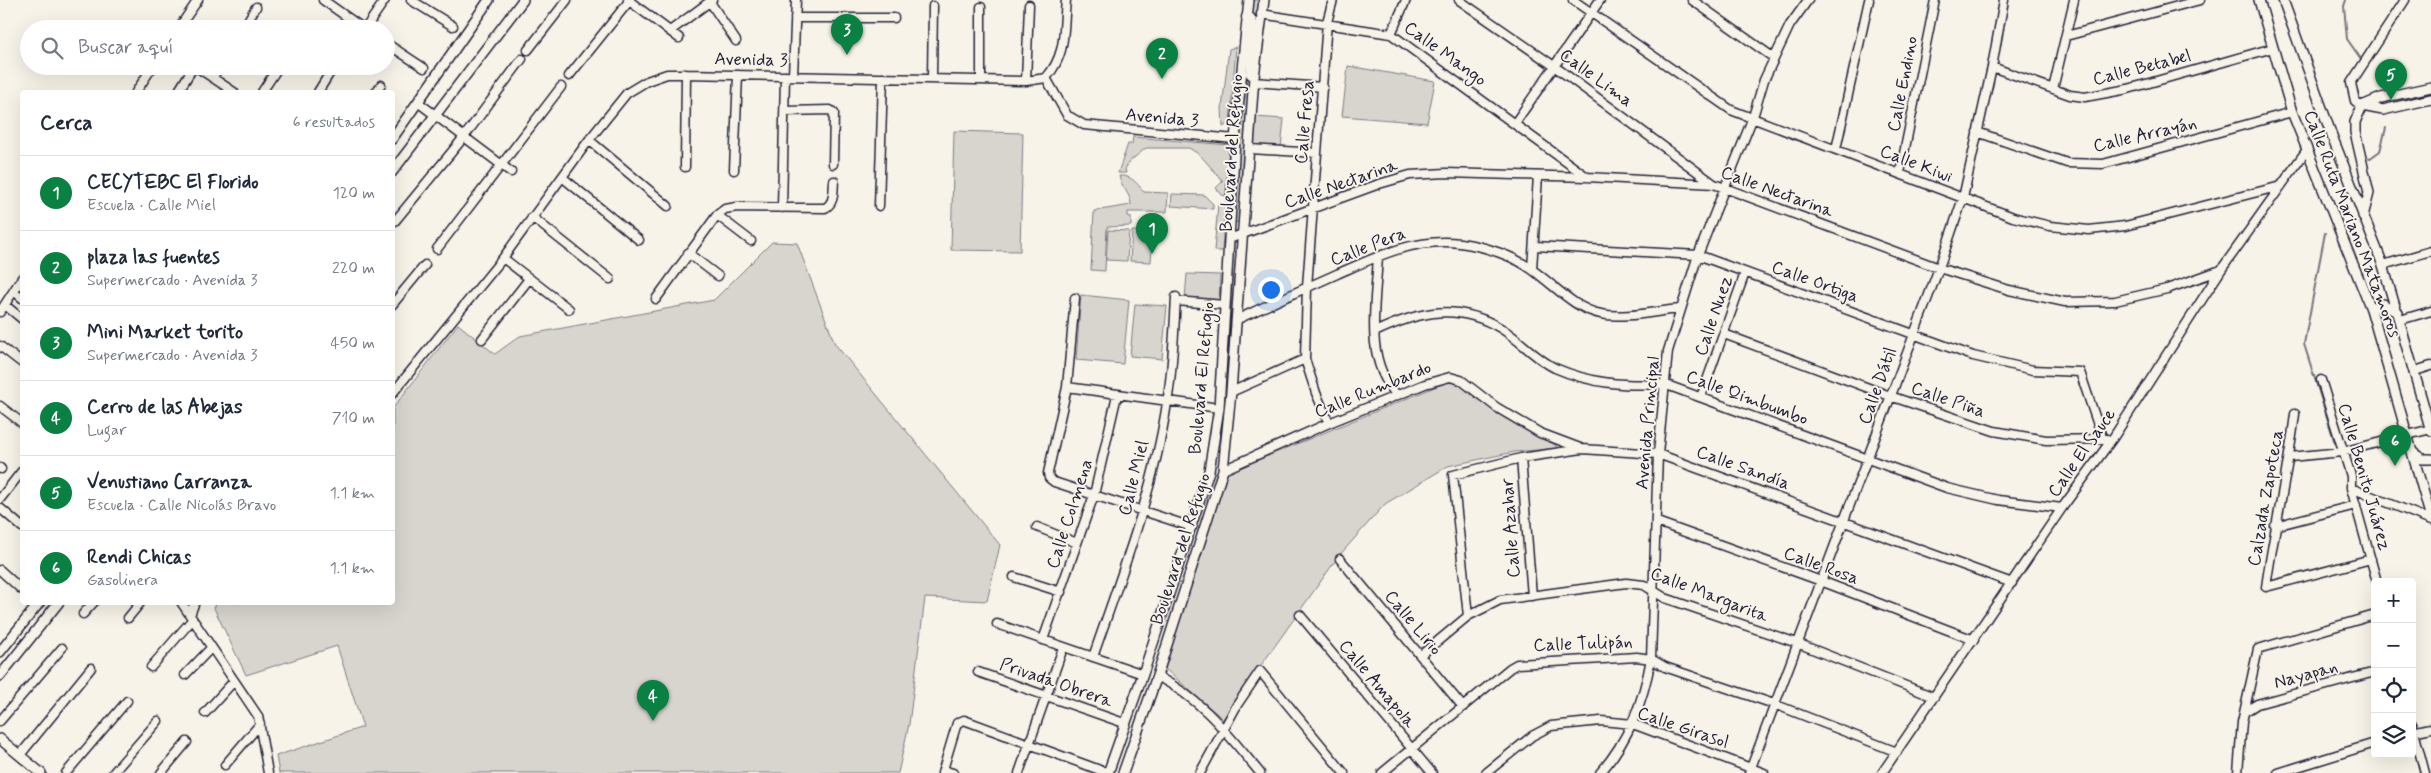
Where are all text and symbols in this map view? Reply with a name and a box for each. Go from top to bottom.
pin: 3 [831,14,863,55]
street label: Calle Mango [1398,16,1491,93]
search box [20,20,395,75]
icon: search [38,34,66,62]
street label: Calle Endino [1882,34,1924,134]
text: Buscar aquí [78,35,173,60]
pin: 2 [1146,38,1178,79]
street label: Calle Lima [1554,43,1638,113]
street label: Calle Betabel [2090,44,2194,92]
street label: Avenida 3 [714,47,788,73]
pin: 5 [2375,59,2407,100]
street label: Boulevard del Refugio [1215,73,1249,233]
street label: Calle Fresa [1289,79,1321,165]
street label: Avenida 3 [1124,103,1200,133]
street label: Calle Ruta Mariano Matamoros [2297,107,2407,341]
text: Cerca [40,109,93,137]
street label: Calle Arrayán [2091,111,2199,159]
text: 6 resultados [293,112,375,133]
street label: Calle Kiwi [1876,139,1956,189]
street label: Calle Nectarina [1281,153,1401,215]
street label: Calle Nectarina [1717,161,1837,224]
text: CECYTEBC El Florido [87,170,259,195]
text: 1 [52,183,60,204]
text: 120 m [333,183,375,204]
text: Escuela · Calle Miel [87,195,216,216]
pin: 1 [1136,213,1168,254]
street label: Calle Pera [1327,222,1409,272]
text: plaza las fuentes [87,245,220,270]
street label: Calle Ortiga [1768,255,1862,309]
text: 2 [52,258,60,279]
text: 220 m [332,258,375,279]
text: Supermercado · Avenida 3 [87,270,258,291]
street label: Calle Nuez [1689,272,1739,359]
your location [1258,277,1284,303]
street label: Boulevard El Refugio [1183,301,1222,455]
text: Mini Market torito [87,320,243,345]
text: 3 [52,333,60,354]
text: 450 m [330,333,375,354]
street label: Calle Dátil [1853,344,1903,428]
text: Supermercado · Avenida 3 [87,345,258,366]
street label: Avenida Principal [1630,355,1666,491]
street label: Calle Rumbardo [1311,356,1435,424]
street label: Calle Qimbumbo [1683,365,1811,431]
street label: Calle Piña [1908,376,1988,424]
text: Cerro de las Abejas [87,395,243,420]
street label: Calle Benito Juárez [2332,401,2397,554]
street label: Calle El Sauce [2042,404,2122,502]
text: 4 [51,408,61,429]
text: 710 m [332,408,375,429]
text: Lugar [87,420,126,441]
pin: 6 [2379,425,2411,466]
street label: Calzada Zapoteca [2242,428,2290,568]
street label: Calle Miel [1113,438,1155,518]
street label: Calle Sandía [1693,440,1793,496]
street label: Calle Colmena [1041,456,1099,572]
text: Venustiano Carranza [87,470,252,495]
street label: Boulevard del Refugio [1145,470,1217,628]
street label: Calle Azahar [1496,477,1526,579]
text: 5 [51,483,61,504]
text: 1.1 km [330,483,375,504]
text: Escuela · Calle Nicolás Bravo [87,495,276,516]
street label: Calle Rosa [1780,541,1862,591]
text: Rendi Chicas [87,545,191,570]
text: 6 [52,558,60,579]
text: 1.1 km [330,558,375,579]
street label: Calle Margarita [1646,562,1772,629]
text: Gasolinera [87,570,158,591]
map controls [2371,578,2416,758]
button: + [2371,578,2416,623]
street label: Calle Lirio [1379,585,1447,661]
button: − [2371,623,2416,668]
street label: Calle Tulipán [1533,630,1633,658]
street label: Calle Amapola [1333,635,1421,733]
street label: Privada Obrera [996,652,1116,714]
street label: Nayapan [2271,655,2341,695]
button: locate [2371,668,2416,713]
pin: 4 [637,680,669,721]
street label: Calle Girasol [1634,701,1732,755]
button: layers [2371,713,2416,758]

